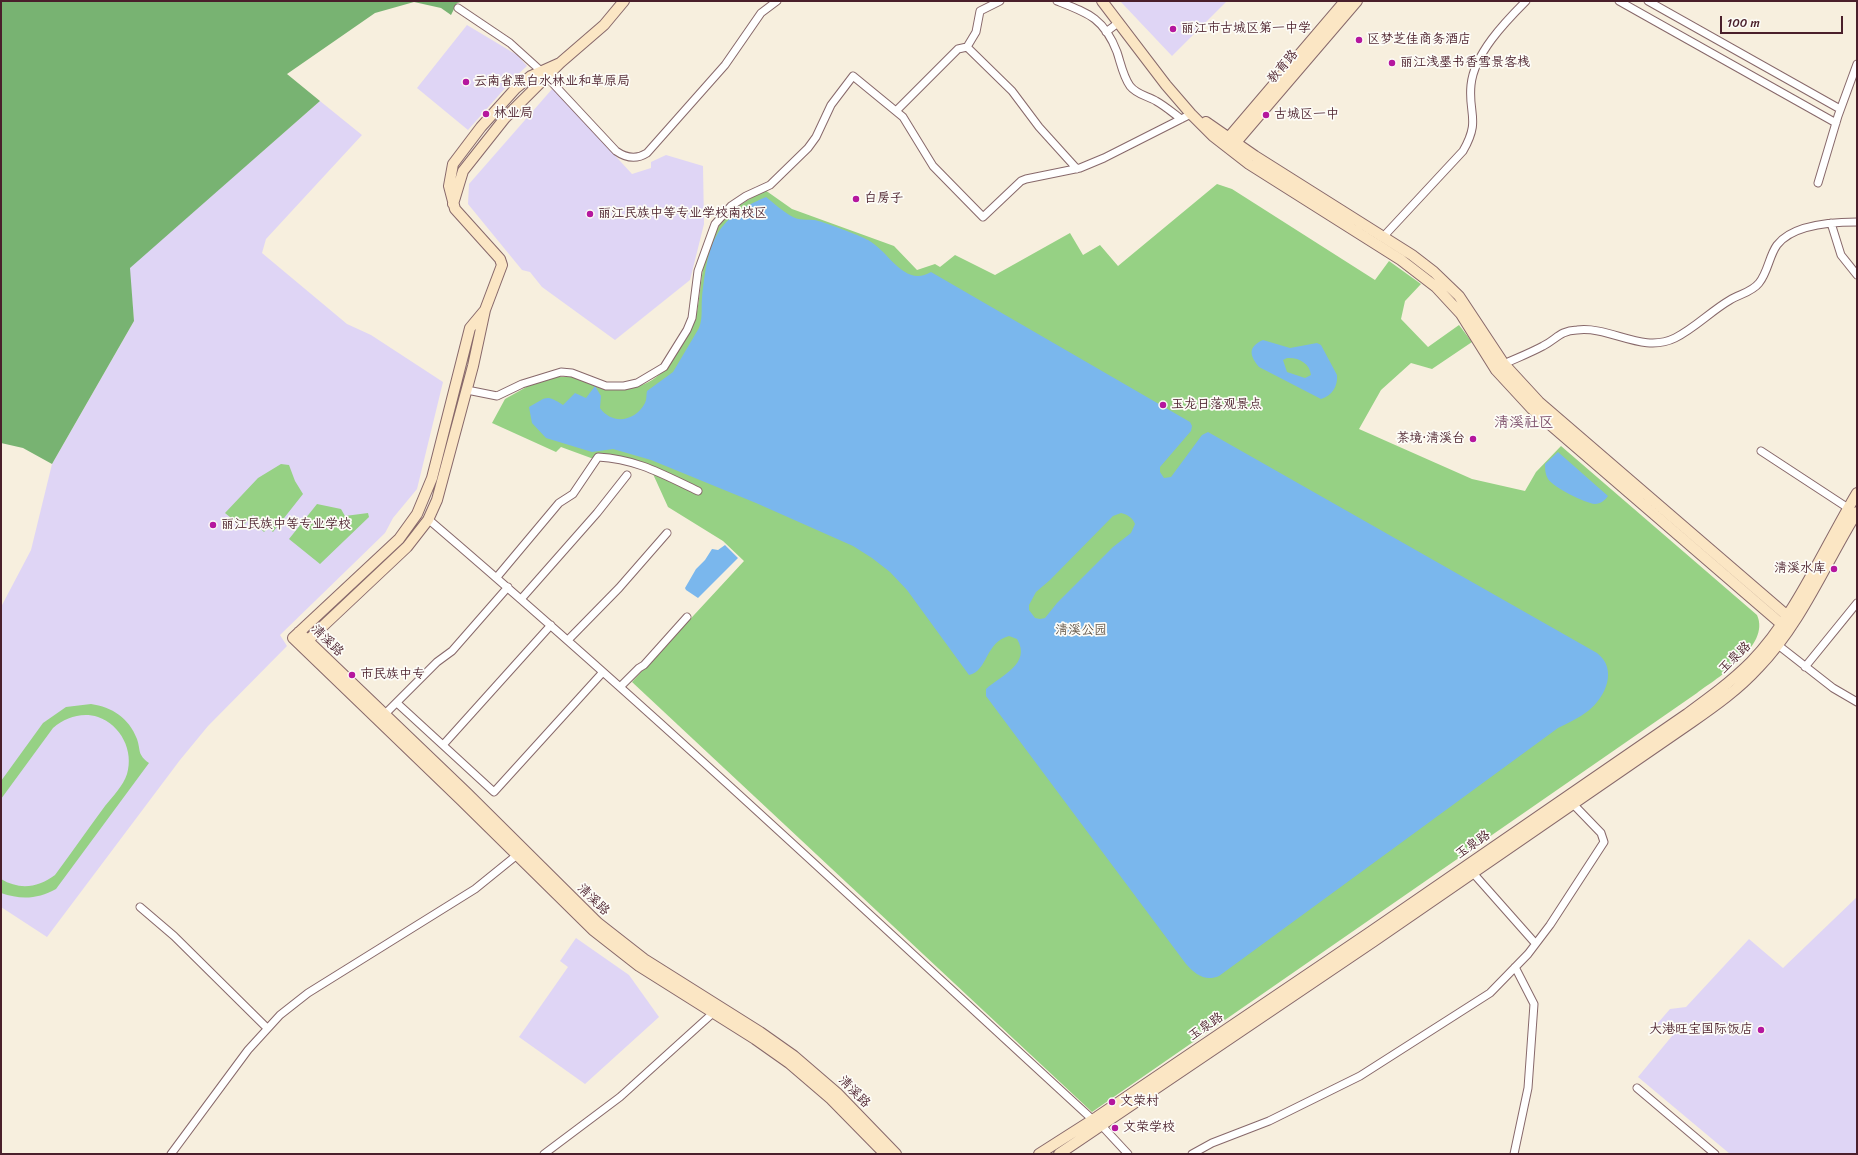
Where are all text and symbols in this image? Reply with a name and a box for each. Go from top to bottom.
scale bar [1722,8,1845,34]
text: 100 m [1727,12,1760,34]
place label: 丽江市古城区第一中学 [1181,21,1311,37]
marker: 丽江市古城区第一中学 [1168,24,1178,34]
place label: 区梦芝佳商务酒店 [1367,32,1471,48]
marker: 区梦芝佳商务酒店 [1354,35,1364,45]
street label: 教育路 [1264,47,1302,87]
place label: 丽江浅墨书香雪景客栈 [1400,55,1530,71]
marker: 丽江浅墨书香雪景客栈 [1387,58,1397,68]
place label: 云南省黑白水林业和草原局 [474,74,630,90]
marker: 云南省黑白水林业和草原局 [461,77,471,87]
place label: 林业局 [494,106,533,122]
place label: 古城区一中 [1274,107,1339,123]
marker: 林业局 [481,109,491,119]
marker: 古城区一中 [1261,110,1271,120]
place label: 白房子 [864,191,903,207]
marker: 白房子 [851,194,861,204]
place label: 丽江民族中等专业学校南校区 [598,206,767,222]
marker: 丽江民族中等专业学校南校区 [585,209,595,219]
place label: 玉龙日落观景点 [1171,397,1262,413]
marker: 玉龙日落观景点 [1158,400,1168,410]
district label: 清溪社区 [1494,414,1554,432]
place label: 茶境·清溪台 [1397,431,1465,447]
marker: 茶境·清溪台 [1468,434,1478,444]
place label: 丽江民族中等专业学校 [221,517,351,533]
marker: 丽江民族中等专业学校 [208,520,218,530]
place label: 清溪水库 [1774,561,1826,577]
marker: 清溪水库 [1829,564,1839,574]
street label: 清溪路 [308,622,346,660]
park label: 清溪公园 [1055,623,1107,639]
street label: 玉泉路 [1716,639,1754,677]
place label: 市民族中专 [360,667,425,683]
marker: 市民族中专 [347,670,357,680]
street label: 玉泉路 [1453,827,1493,863]
street label: 清溪路 [574,881,612,919]
street label: 玉泉路 [1185,1010,1227,1044]
place label: 大港旺宝国际饭店 [1649,1022,1753,1038]
marker: 大港旺宝国际饭店 [1756,1025,1766,1035]
street label: 清溪路 [835,1073,873,1111]
place label: 文荣村 [1120,1094,1159,1110]
marker: 文荣村 [1107,1097,1117,1107]
place label: 文荣学校 [1123,1120,1175,1136]
marker: 文荣学校 [1110,1123,1120,1133]

